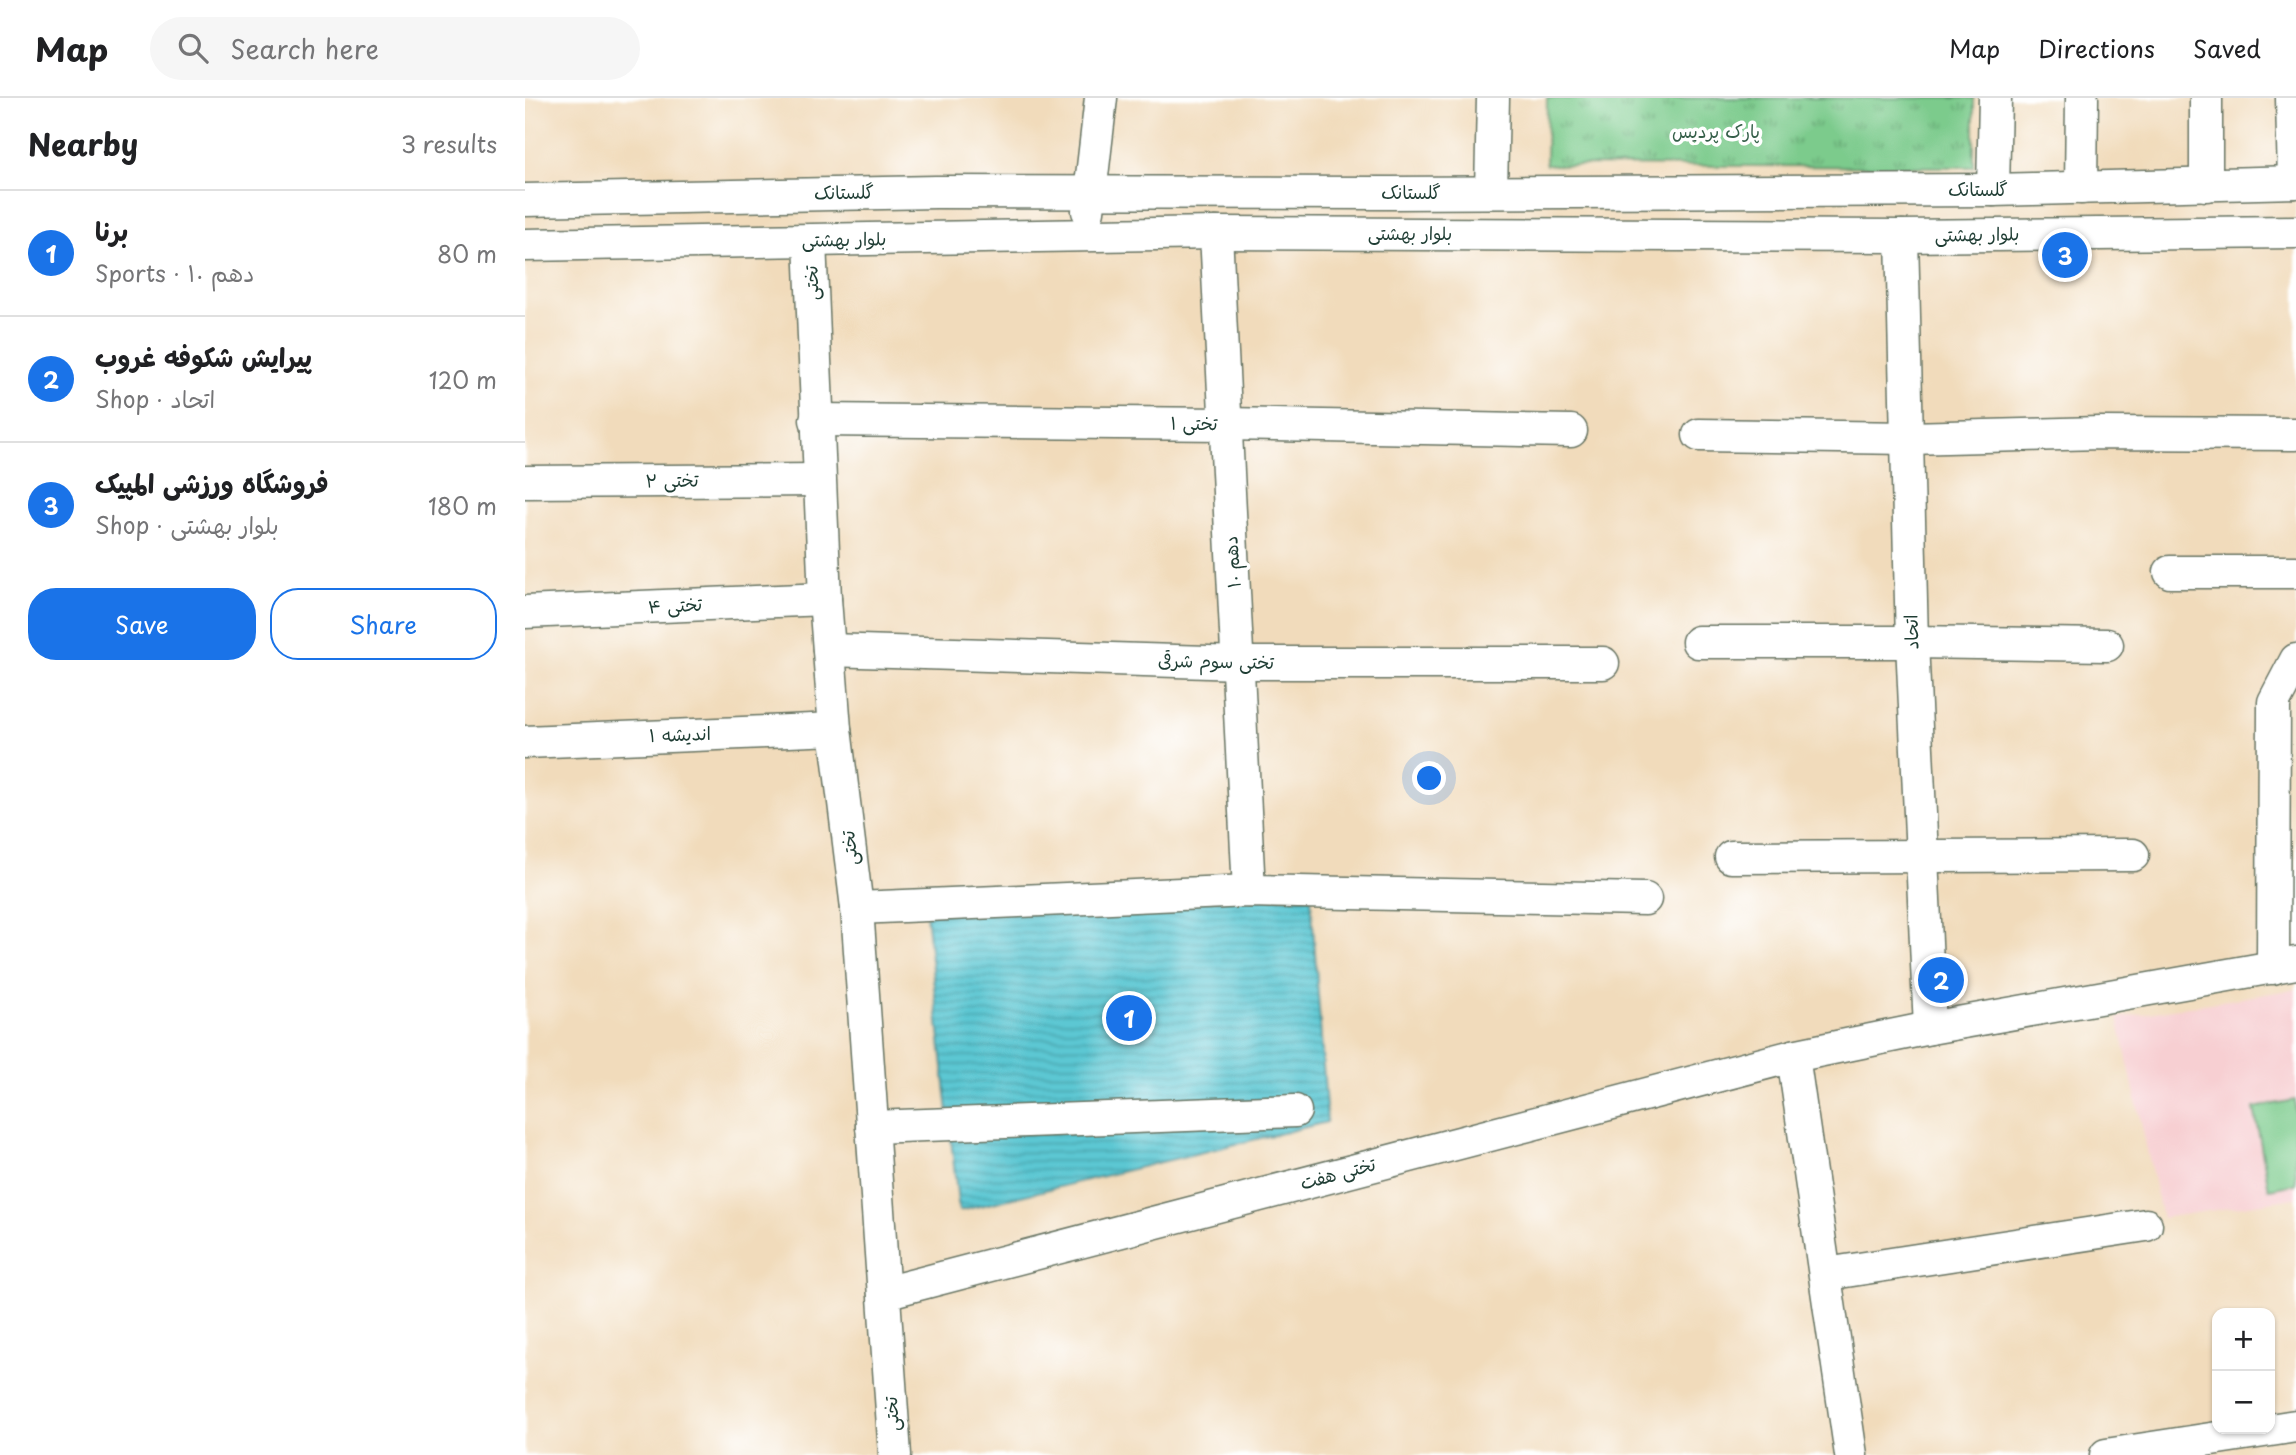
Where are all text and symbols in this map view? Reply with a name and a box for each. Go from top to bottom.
search box [150,17,640,80]
text: Map [35,23,108,73]
icon: search [174,29,212,67]
text: Search here [230,29,379,68]
text: Map [1949,30,2000,66]
text: Directions [2038,30,2155,66]
text: Saved [2193,30,2261,66]
park label: پارک پردیس [1672,117,1760,144]
text: Nearby [28,121,138,166]
text: 3 results [401,126,497,161]
street label: گلستانک [1948,175,2008,202]
street label: گلستانک [814,177,874,206]
street label: گلستانک [1381,178,1441,205]
text: برنا [95,211,128,250]
street label: بلوار بهشتی [1368,219,1452,246]
street label: بلوار بهشتی [1934,219,2020,248]
street label: بلوار بهشتی [801,224,887,253]
pin: 3 [2042,229,2088,281]
text: 1 [46,236,57,271]
text: 80 m [437,236,497,271]
text: Sports · دهم ۱۰ [95,255,254,290]
street label: تختی [796,264,825,301]
text: پیرایش شکوفه غروب [95,337,312,376]
text: 2 [43,362,59,397]
text: 120 m [429,362,497,397]
text: Shop · اتحاد [95,381,215,416]
street label: تختی ۱ [1170,409,1219,436]
text: فروشگاه ورزشی المپیک [95,463,329,502]
street label: تختی ۲ [645,466,699,493]
text: 3 [43,488,59,523]
text: 180 m [428,488,497,523]
text: Shop · بلوار بهشتی [95,507,279,542]
street label: دهم ۱۰ [1216,535,1249,589]
button: Save [28,588,256,660]
button: Share [270,588,497,660]
street label: تختی ۴ [647,590,704,619]
street label: اتحاد [1896,614,1925,650]
street label: تختی سوم شرقی [1158,646,1275,677]
street label: اندیشه ۱ [649,719,711,748]
your location [1412,761,1446,795]
street label: تختی [833,828,864,867]
pin: 2 [1918,954,1964,1006]
pin: 1 [1106,992,1152,1044]
street label: تختی هفت [1297,1149,1379,1196]
map controls [2212,1308,2275,1434]
button: + [2212,1308,2275,1371]
button: − [2212,1371,2275,1434]
street label: تختی [876,1395,905,1433]

